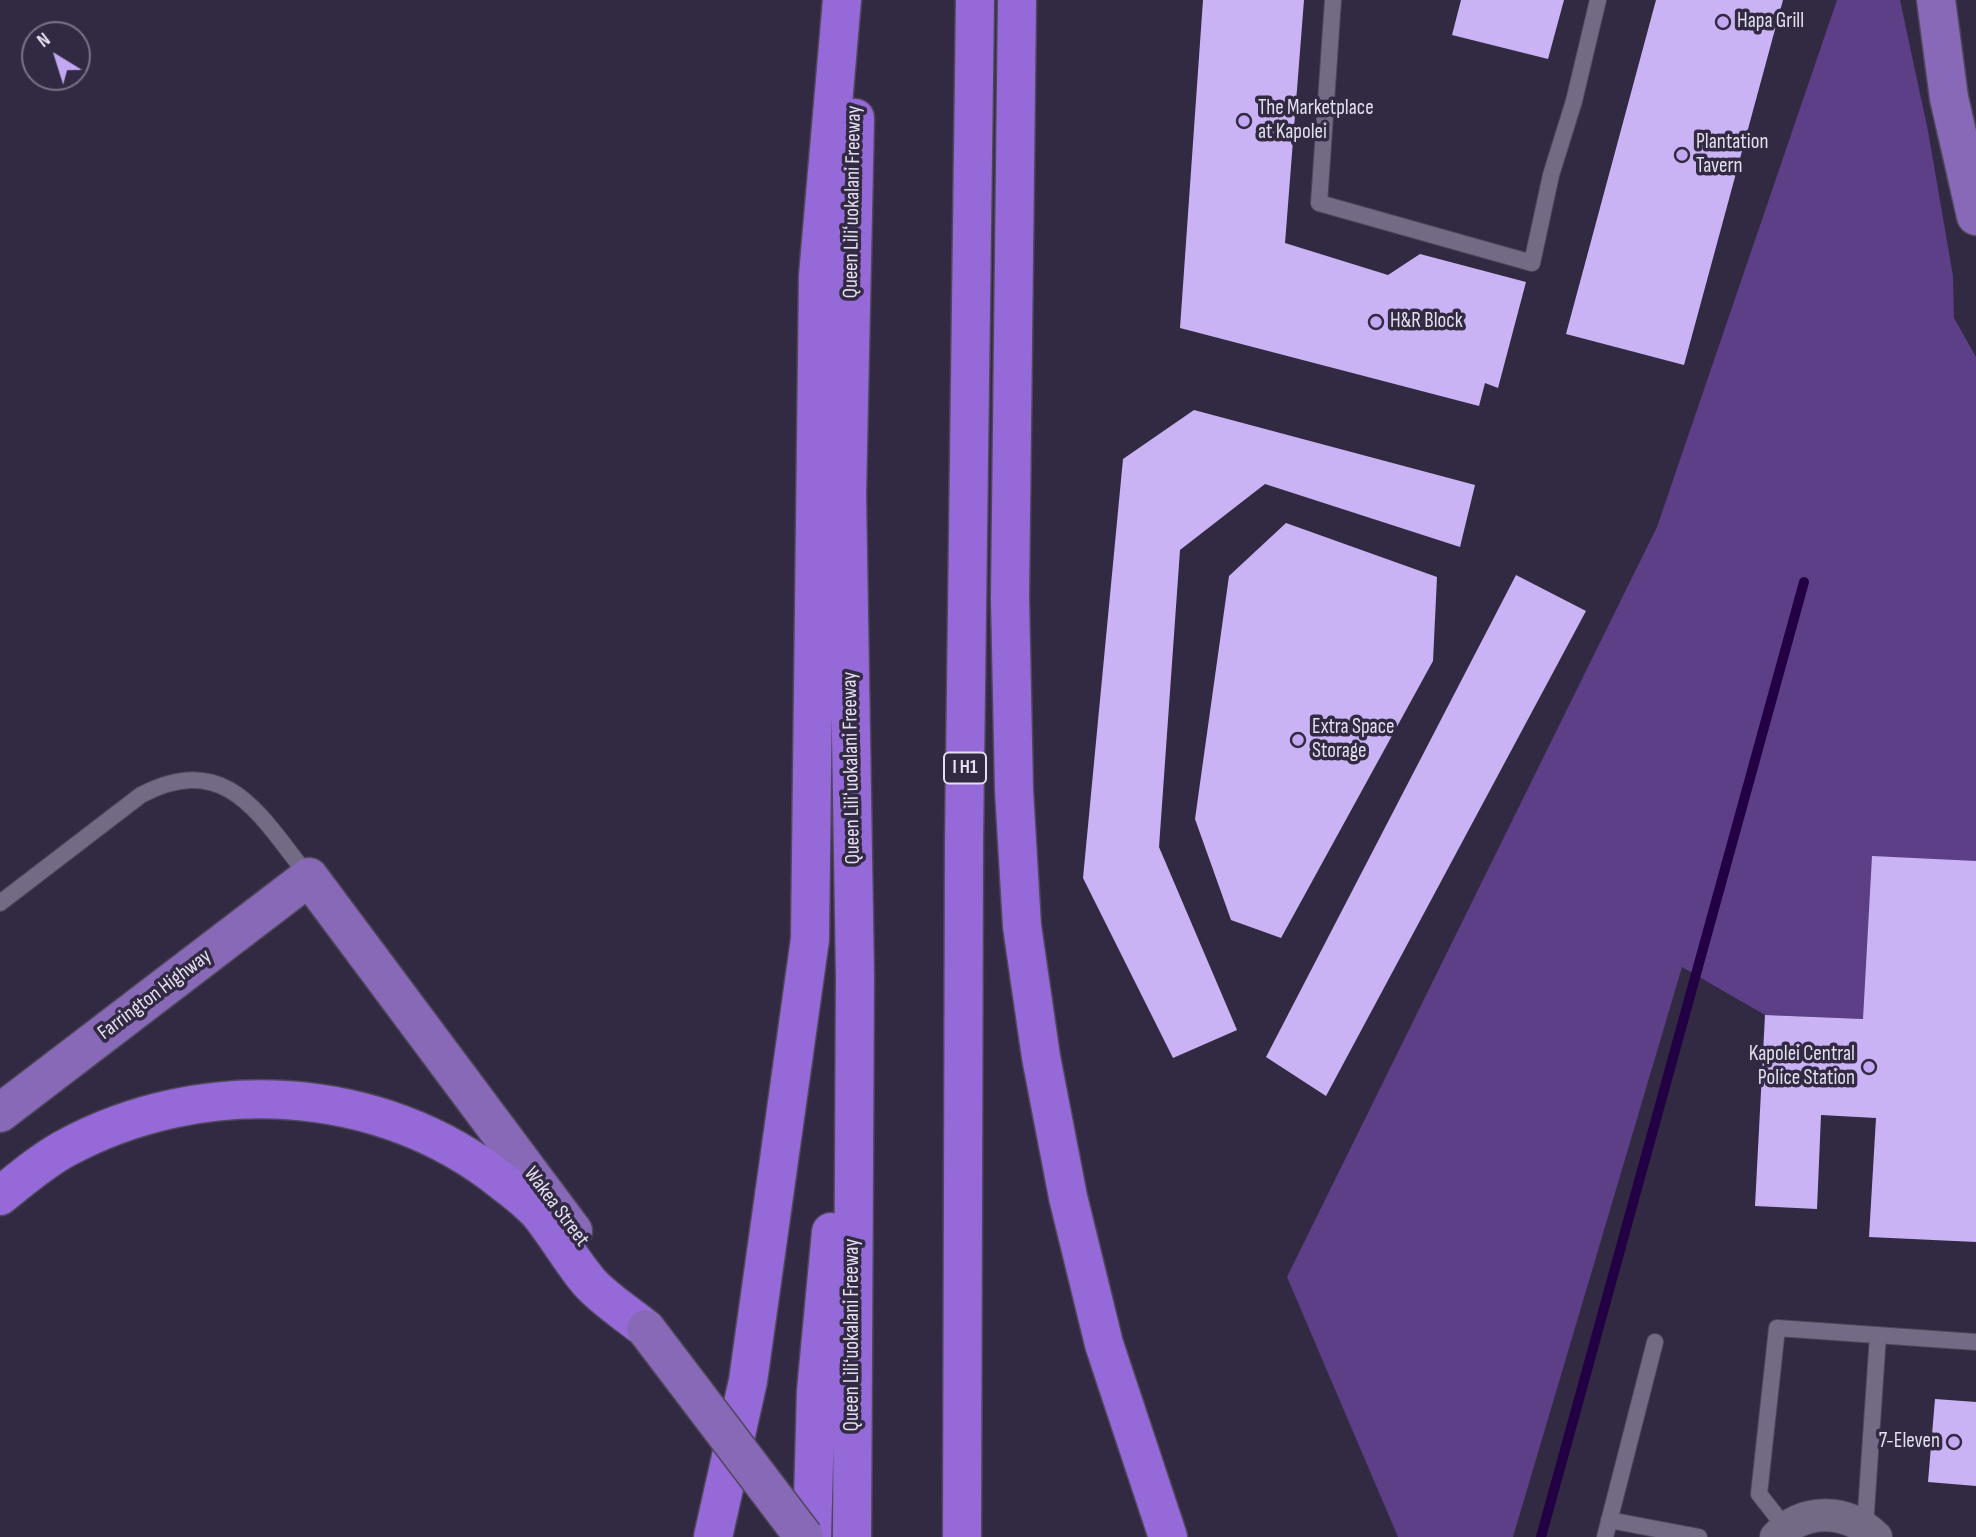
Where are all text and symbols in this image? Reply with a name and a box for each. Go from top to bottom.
place label: Hapa Grill [1737,9,1804,35]
marker: Hapa Grill [1715,14,1731,30]
north arrow [21,21,91,91]
text: N [33,28,55,53]
place label: The Marketplace at Kapolei [1258,96,1374,146]
street label: Queen Liliʻuokalani Freeway [839,105,867,299]
marker: The Marketplace at Kapolei [1236,113,1252,129]
place label: Plantation Tavern [1696,130,1768,180]
marker: Plantation Tavern [1674,147,1690,163]
place label: H&R Block [1390,309,1463,335]
marker: H&R Block [1368,314,1384,330]
street label: Queen Liliʻuokalani Freeway [838,671,866,865]
place label: Extra Space Storage [1312,715,1394,765]
marker: Extra Space Storage [1290,732,1306,748]
road number: I H1 [944,752,986,783]
street label: Farrington Highway [93,944,217,1046]
place label: Kapolei Central Police Station [1749,1042,1855,1092]
marker: Kapolei Central Police Station [1861,1059,1877,1075]
street label: Wakea Street [518,1162,594,1252]
street label: Queen Liliʻuokalani Freeway [840,1239,866,1431]
place label: 7-Eleven [1879,1429,1940,1455]
marker: 7-Eleven [1946,1434,1962,1450]

